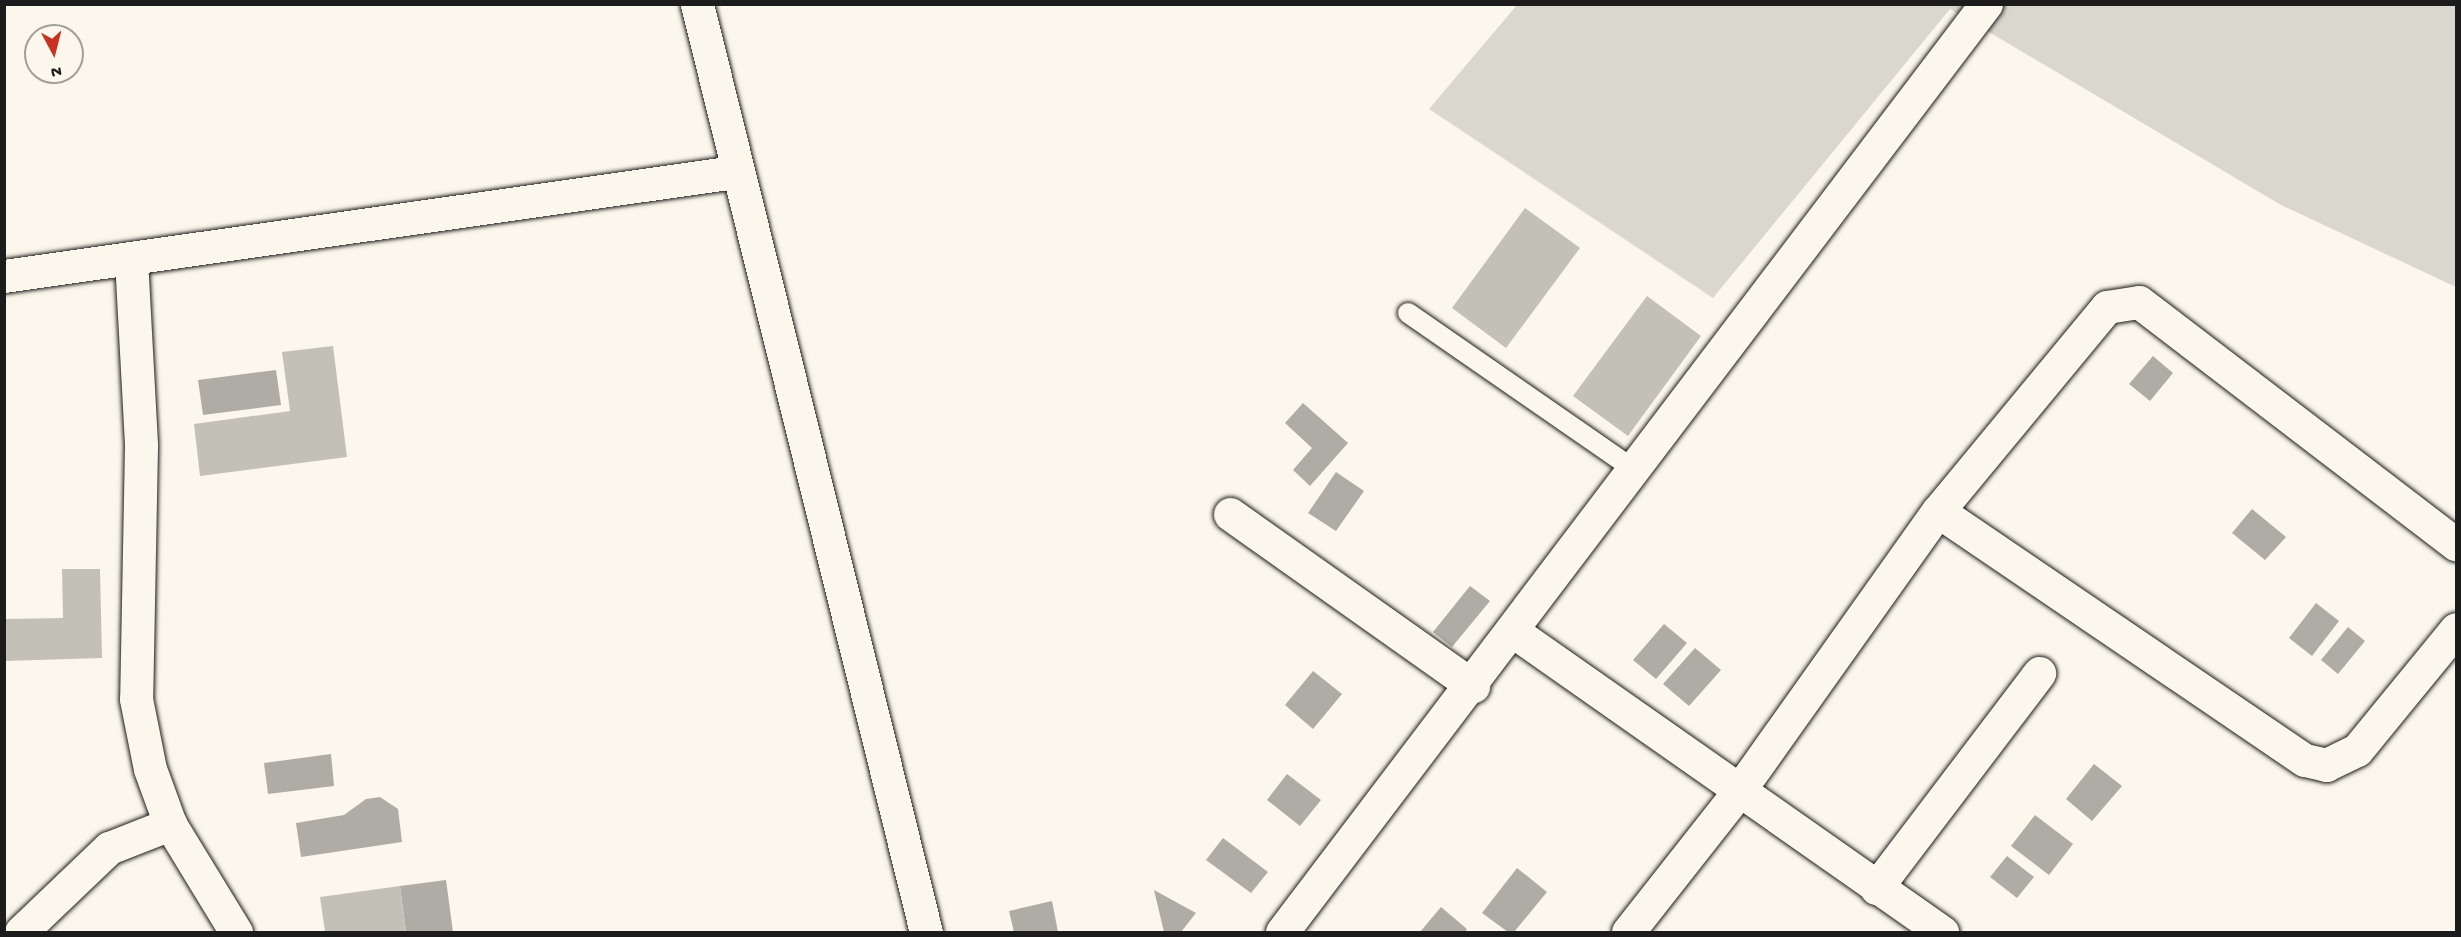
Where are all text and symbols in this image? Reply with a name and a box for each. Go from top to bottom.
north arrow [24,24,84,84]
text: N [50,60,62,80]

